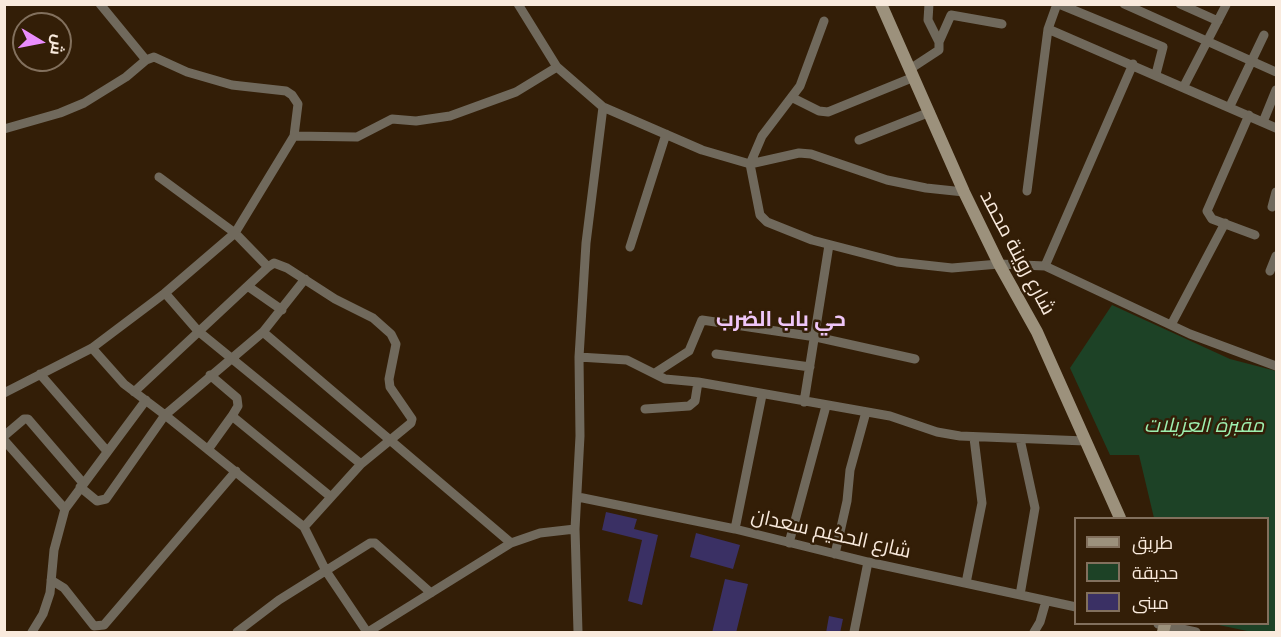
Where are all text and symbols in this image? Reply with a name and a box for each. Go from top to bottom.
north arrow [12,12,72,72]
text: ش [46,33,69,57]
street label: شارع روينة محمد [974,187,1060,319]
district label: حي باب الضرب [716,307,846,333]
park label: مقبرة العزيلات [1144,414,1264,438]
street label: شارع الحكيم سعدان [749,504,913,564]
legend [1074,517,1269,625]
text: طريق [1132,531,1173,554]
text: حديقة [1132,561,1178,584]
text: مبنى [1132,591,1169,614]

